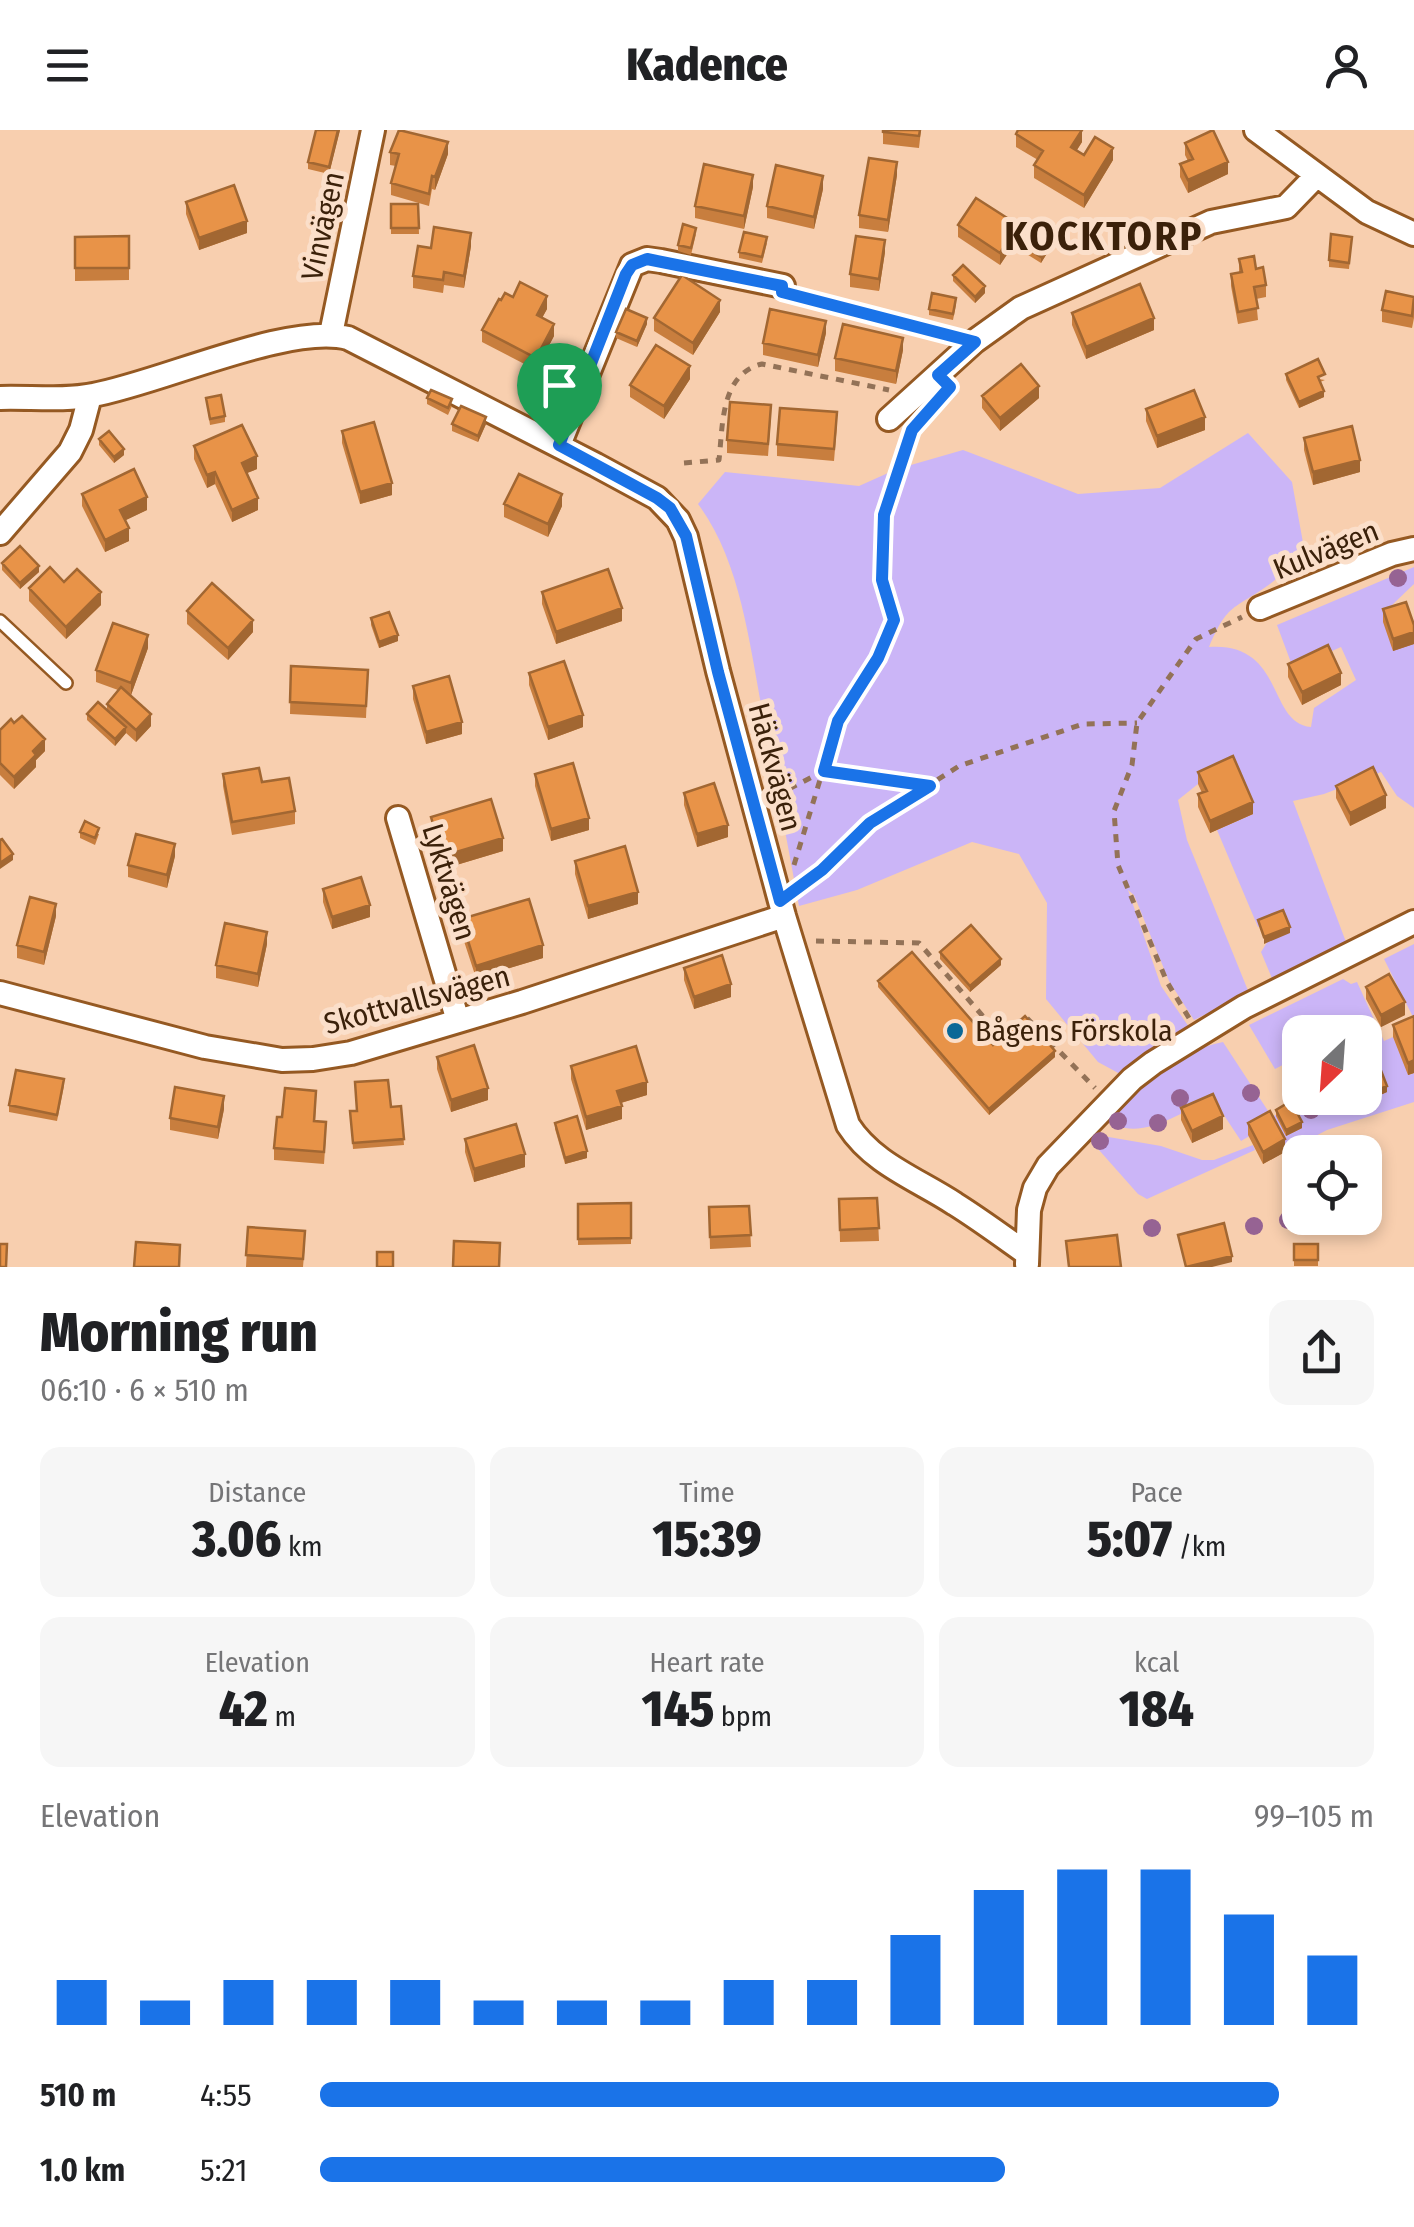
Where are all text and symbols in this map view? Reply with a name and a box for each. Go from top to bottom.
icon: menu [40,38,95,93]
text: Kadence [626,38,788,92]
icon: person [1319,38,1374,93]
street label: Vinvägen [294,168,352,284]
district label: KOCKTORP [1004,213,1204,261]
pin [517,343,602,446]
icon: arrive [532,358,587,413]
street label: Kulvägen [1268,513,1384,587]
street label: Häckvägen [741,699,809,835]
street label: Lyktvägen [414,819,484,945]
street label: Skottvallsvägen [320,958,514,1042]
place label: Bågens Förskola [975,1013,1173,1049]
north arrow [1282,1015,1382,1115]
map controls [1282,1015,1382,1235]
marker: Bågens Förskola [944,1020,966,1042]
button: locate [1282,1135,1382,1235]
text: Morning run [40,1300,318,1366]
button: share [1269,1300,1374,1405]
text: 06:10 · 6 × 510 m [40,1371,249,1409]
text: Distance [208,1476,306,1509]
text: Time [679,1476,735,1509]
text: Pace [1131,1476,1183,1509]
text: 3.06 [192,1509,281,1569]
text: 15:39 [652,1509,762,1569]
text: 5:07 [1087,1509,1172,1569]
text: km [281,1530,322,1563]
text: /km [1172,1530,1226,1563]
text: Elevation [205,1646,310,1679]
text: Heart rate [650,1646,764,1679]
text: kcal [1134,1646,1179,1679]
text: 42 [219,1679,268,1739]
text: 145 [642,1679,714,1739]
text: 184 [1119,1679,1194,1739]
text: m [268,1700,296,1733]
text: bpm [714,1700,772,1733]
text: Elevation [40,1797,160,1835]
text: 99–105 m [1254,1797,1374,1835]
text: 510 m [40,2076,116,2114]
text: 4:55 [200,2076,252,2114]
text: 1.0 km [40,2151,125,2189]
text: 5:21 [200,2151,247,2189]

